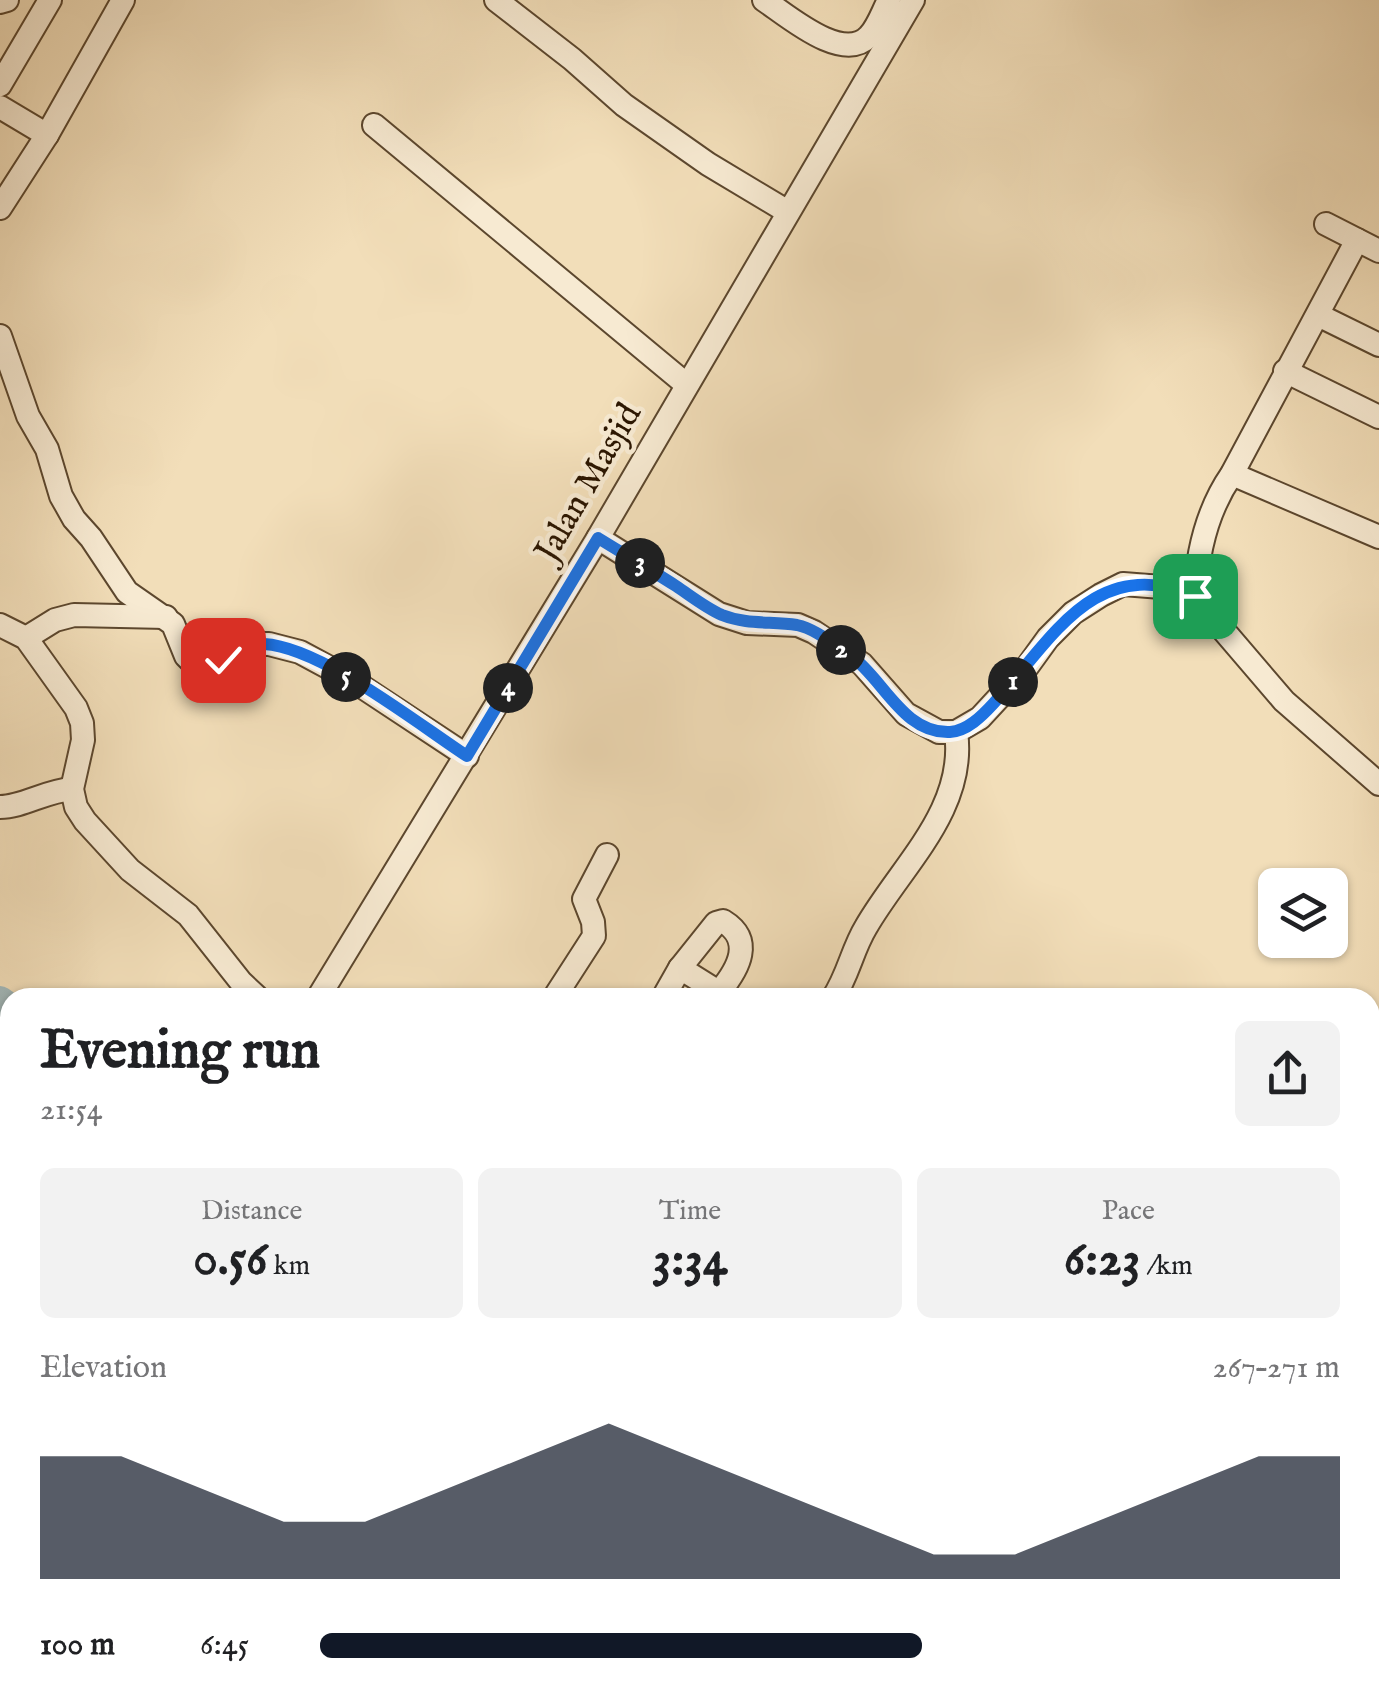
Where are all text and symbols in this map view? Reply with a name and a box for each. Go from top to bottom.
street label: Jalan Masjid [524,395,653,574]
pin: 3 [615,538,665,588]
text: 3 [635,545,645,580]
pin [1153,554,1238,639]
icon: arrive [1168,569,1223,624]
pin [181,618,266,703]
pin: 2 [816,625,866,675]
text: 2 [834,632,848,667]
icon: check [196,633,251,688]
pin: 5 [321,652,371,702]
pin: 1 [988,657,1038,707]
text: 5 [341,659,351,694]
pin: 4 [483,663,533,713]
text: 1 [1008,664,1018,699]
text: 4 [501,670,515,705]
map controls [1258,868,1348,958]
button: layers [1258,868,1348,958]
text: Evening run [40,1017,320,1087]
button: share [1235,1021,1340,1126]
text: 21:54 [40,1090,103,1131]
text: Distance [201,1194,302,1229]
text: Time [659,1194,721,1229]
text: Pace [1102,1194,1155,1229]
text: 0.56 [193,1229,267,1292]
text: 3:34 [652,1229,728,1292]
text: 6:23 [1064,1229,1140,1292]
text: km [267,1249,310,1284]
text: /km [1140,1249,1193,1284]
text: Elevation [40,1348,167,1389]
text: 267–271 m [1213,1348,1340,1389]
text: 100 m [40,1625,115,1666]
text: 6:45 [200,1625,249,1666]

